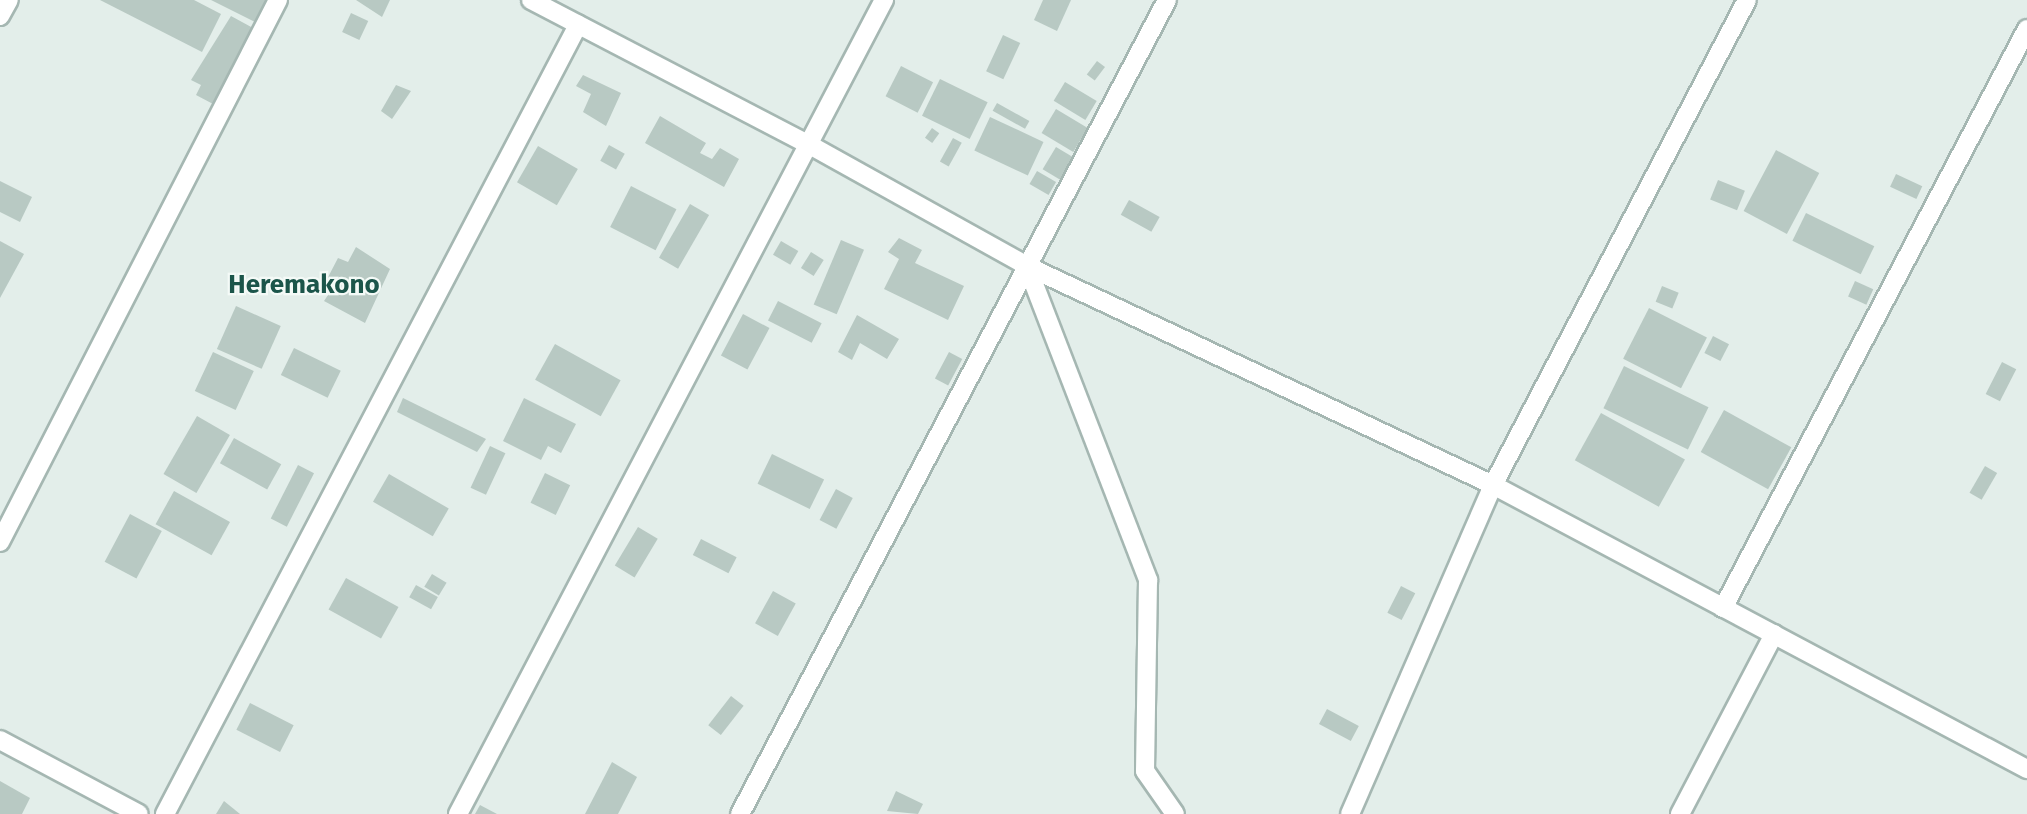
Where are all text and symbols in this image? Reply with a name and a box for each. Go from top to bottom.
district label: Heremakono [228,269,380,301]

